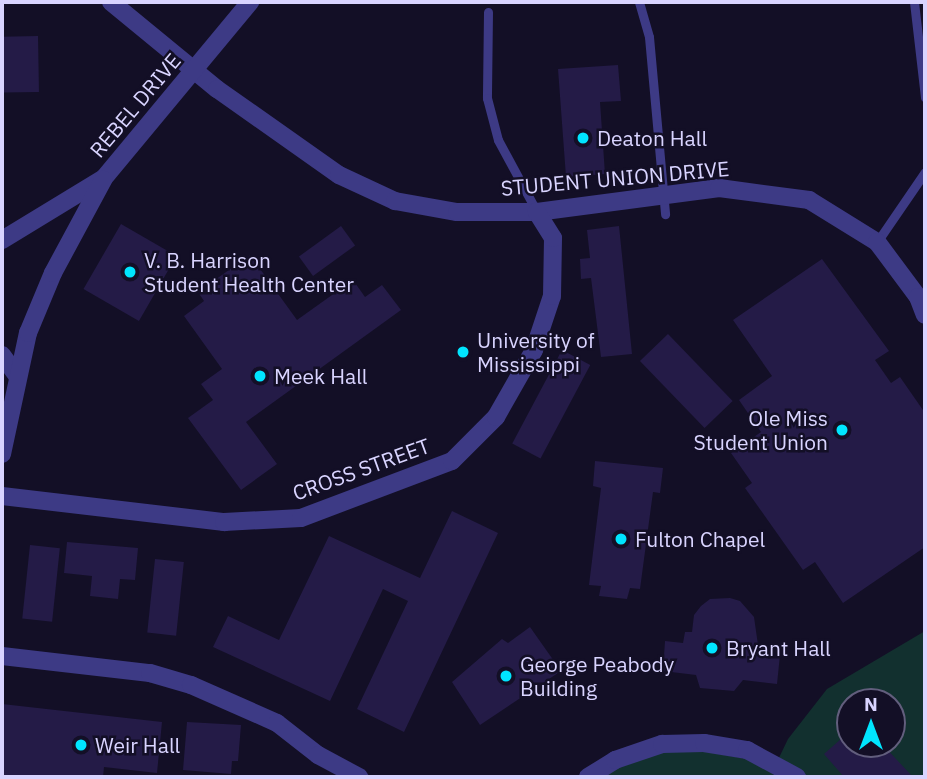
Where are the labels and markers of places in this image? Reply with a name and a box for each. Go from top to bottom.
place label: Deaton Hall [597,125,707,151]
marker: Deaton Hall [575,130,591,146]
place label: V. B. Harrison Student Health Center [144,247,354,297]
marker: V. B. Harrison Student Health Center [122,264,138,280]
place label: University of Mississippi [477,327,595,377]
marker: University of Mississippi [455,344,471,360]
place label: Meek Hall [274,363,368,389]
marker: Meek Hall [252,368,268,384]
place label: Ole Miss Student Union [693,405,828,455]
marker: Ole Miss Student Union [834,422,850,438]
place label: Fulton Chapel [635,526,765,552]
marker: Fulton Chapel [613,531,629,547]
place label: Bryant Hall [726,635,831,661]
marker: Bryant Hall [704,640,720,656]
place label: George Peabody Building [520,651,674,701]
marker: George Peabody Building [498,668,514,684]
place label: Weir Hall [95,732,180,758]
marker: Weir Hall [73,737,89,753]

